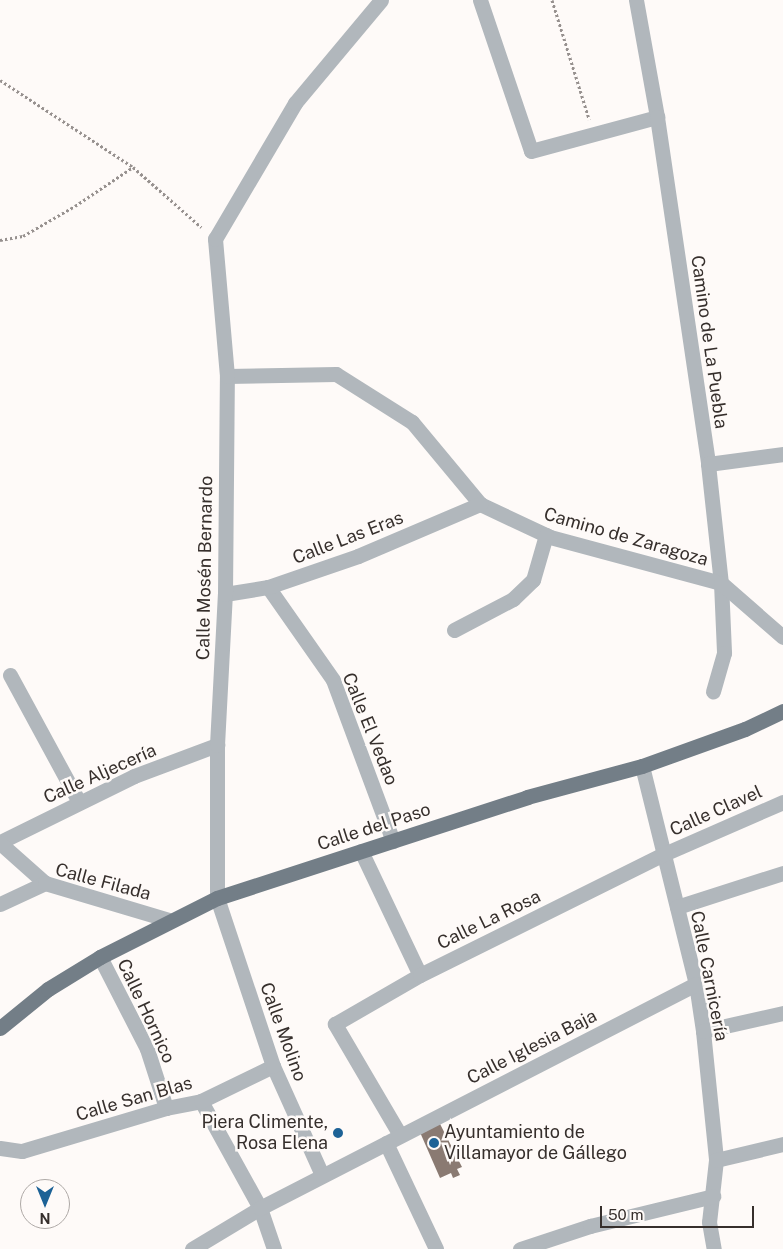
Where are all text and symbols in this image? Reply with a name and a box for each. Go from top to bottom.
street label: Camino de La Puebla [686,254,732,430]
street label: Calle Mosén Bernardo [193,476,217,660]
street label: Camino de Zaragoza [541,503,711,571]
street label: Calle Las Eras [289,507,407,569]
street label: Calle El Vedao [337,669,403,789]
street label: Calle Aljecería [40,739,160,809]
street label: Calle Clavel [666,781,766,841]
street label: Calle del Paso [314,798,434,856]
street label: Calle Filada [53,859,153,905]
street label: Calle La Rosa [434,886,544,954]
street label: Calle Carnicería [686,909,732,1043]
street label: Calle Hornico [112,955,180,1067]
street label: Calle Molino [255,980,311,1084]
street label: Calle Iglesia Baja [463,1005,601,1089]
street label: Calle San Blas [73,1072,195,1126]
place label: Piera Climente, Rosa Elena [201,1112,328,1154]
place label: Ayuntamiento de Villamayor de Gállego [444,1122,627,1164]
marker: Piera Climente, Rosa Elena [332,1127,344,1139]
marker: Ayuntamiento de Villamayor de Gállego [428,1137,440,1149]
north arrow [20,1179,70,1229]
scale bar [603,1196,757,1228]
text: 50 m [608,1206,643,1223]
text: N [40,1210,50,1226]

